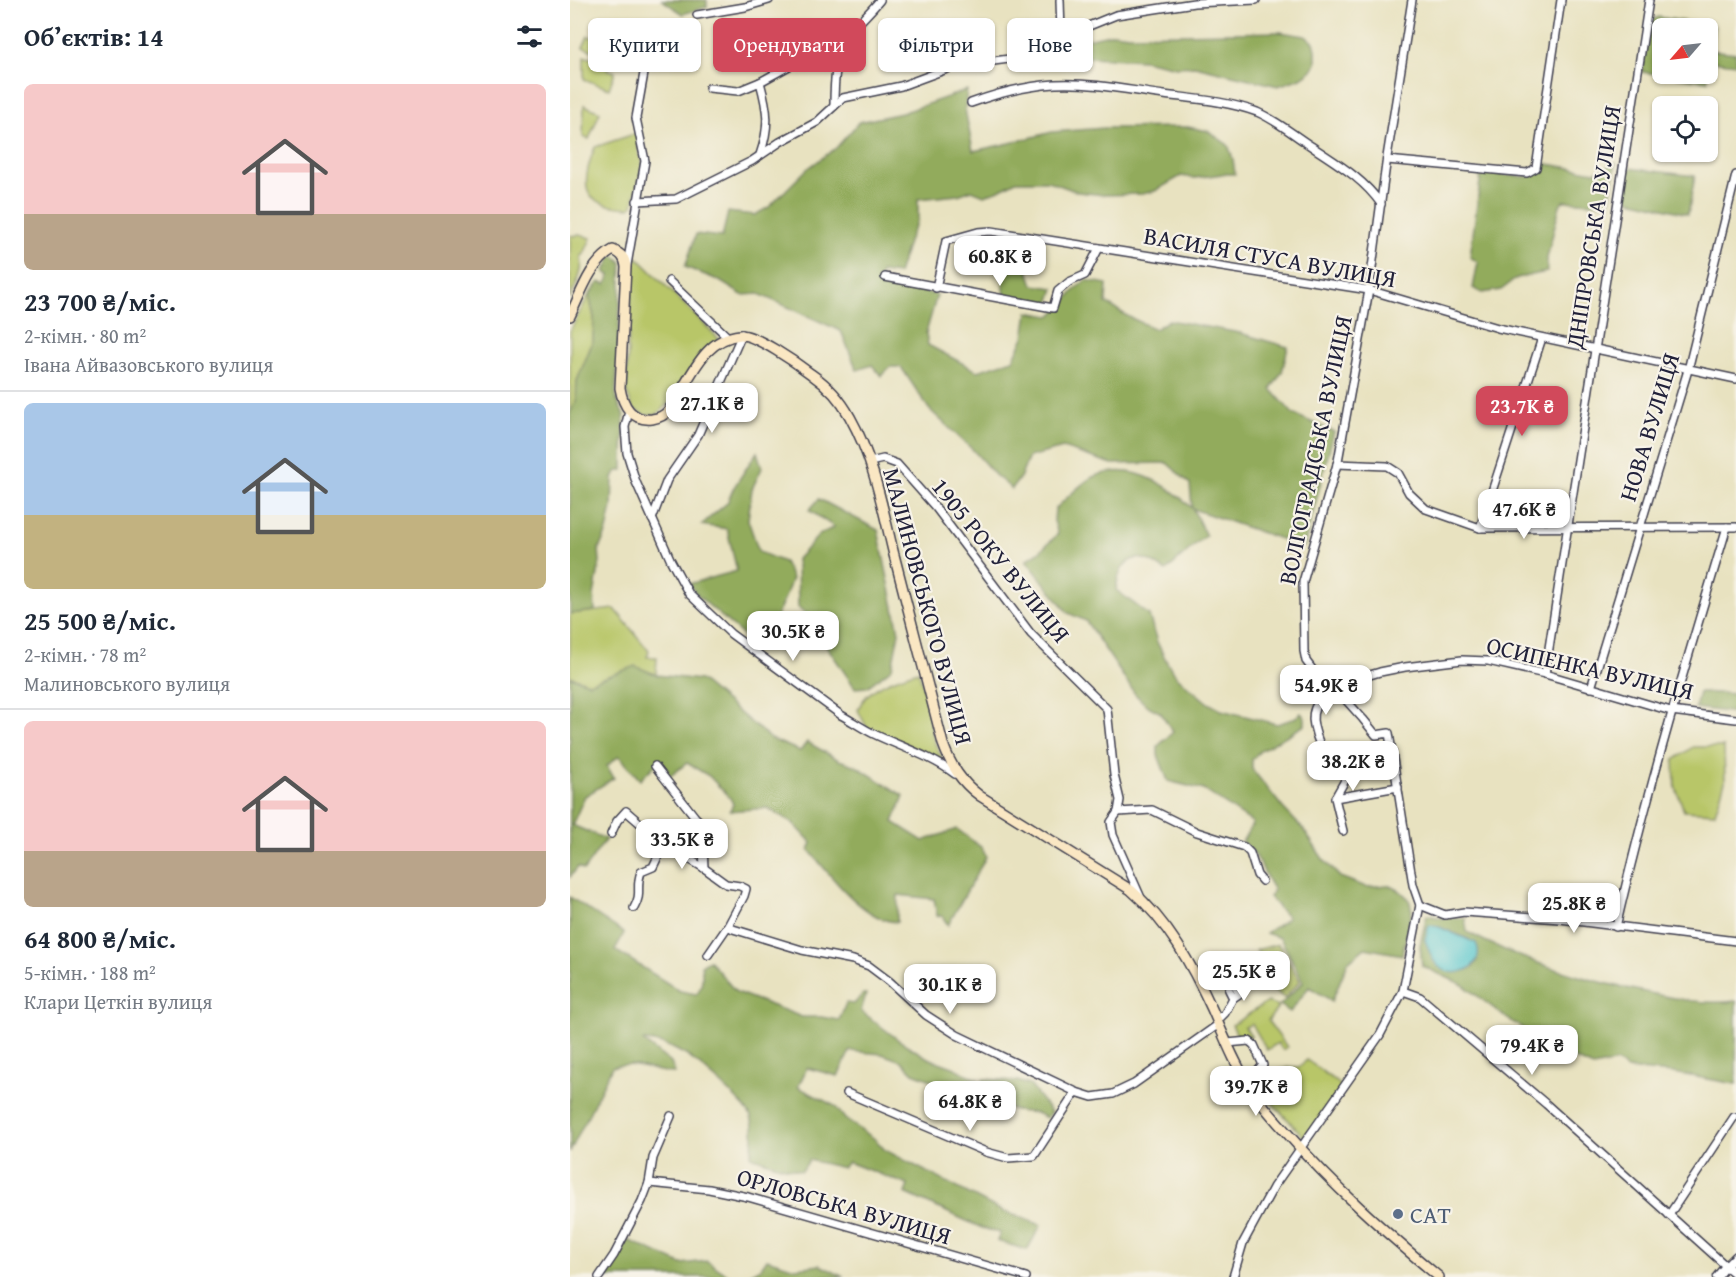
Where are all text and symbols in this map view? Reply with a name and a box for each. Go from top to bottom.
text: Об’єктів: 14 [24,17,164,56]
chip: Купити [588,18,701,72]
chip: Орендувати [713,18,866,72]
chip: Фільтри [878,18,995,72]
chip: Нове [1007,18,1093,72]
north arrow [1652,18,1718,84]
map controls [1652,18,1718,162]
icon: filters [513,20,546,53]
button: locate [1652,96,1718,162]
street label: ДНІПРОВСЬКА ВУЛИЦЯ [1556,103,1629,352]
icon: home [231,123,339,231]
street label: ВАСИЛЯ СТУСА ВУЛИЦЯ [1141,218,1399,296]
pin: 60.8K ₴ [945,236,1055,287]
text: 60.8K ₴ [968,241,1032,270]
text: 23 700 ₴/міс. [24,282,176,321]
street label: ВОЛГОГРАДСЬКА ВУЛИЦЯ [1269,312,1361,588]
text: 2-кімн. · 80 m² [24,321,146,350]
street label: НОВА ВУЛИЦЯ [1610,349,1688,505]
text: Івана Айвазовського вулиця [24,350,273,379]
pin: 27.1K ₴ [657,383,767,434]
pin: 23.7K ₴ [1467,386,1577,437]
text: 27.1K ₴ [680,388,744,417]
text: 23.7K ₴ [1490,391,1554,420]
icon: home [231,442,339,550]
street label: МАЛИНОВСЬКОГО ВУЛИЦЯ [874,464,982,748]
street label: 1905 РОКУ ВУЛИЦЯ [924,470,1078,650]
pin: 47.6K ₴ [1469,489,1579,540]
text: 47.6K ₴ [1492,494,1556,523]
text: 25 500 ₴/міс. [24,601,176,640]
pin: 30.5K ₴ [738,611,848,662]
text: 30.5K ₴ [761,616,825,645]
street label: ОСИПЕНКА ВУЛИЦЯ [1483,627,1697,709]
text: 2-кімн. · 78 m² [24,640,146,669]
pin: 54.9K ₴ [1271,665,1381,716]
text: Малиновського вулиця [24,669,230,698]
text: 54.9K ₴ [1294,670,1358,699]
pin: 38.2K ₴ [1298,741,1408,792]
text: 38.2K ₴ [1321,746,1385,775]
icon: home [231,760,339,868]
pin: 33.5K ₴ [627,819,737,870]
text: 33.5K ₴ [650,824,714,853]
pin: 25.8K ₴ [1519,883,1629,934]
text: 25.8K ₴ [1542,888,1606,917]
text: 64 800 ₴/міс. [24,919,176,958]
pin: 25.5K ₴ [1189,951,1299,1002]
text: 25.5K ₴ [1212,956,1276,985]
text: 5-кімн. · 188 m² [24,958,156,987]
pin: 30.1K ₴ [895,964,1005,1015]
text: 30.1K ₴ [918,969,982,998]
text: Клари Цеткін вулиця [24,987,212,1016]
pin: 79.4K ₴ [1477,1025,1587,1076]
text: 79.4K ₴ [1500,1030,1564,1059]
pin: 39.7K ₴ [1201,1066,1311,1117]
text: 39.7K ₴ [1224,1071,1288,1100]
pin: 64.8K ₴ [915,1081,1025,1132]
text: 64.8K ₴ [938,1086,1002,1115]
street label: ОРЛОВСЬКА ВУЛИЦЯ [733,1159,955,1253]
place label: САТ [1410,1197,1451,1232]
marker: САТ [1391,1207,1405,1221]

